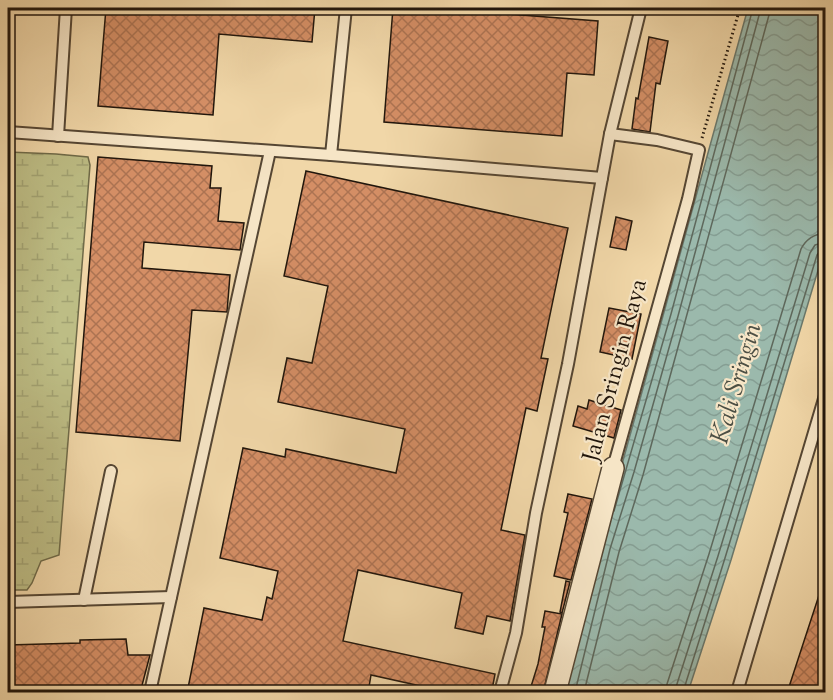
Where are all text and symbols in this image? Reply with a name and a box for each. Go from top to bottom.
street label: Jalan Sringin Raya [575,275,657,468]
water label: Kali Sringin [703,319,772,448]

